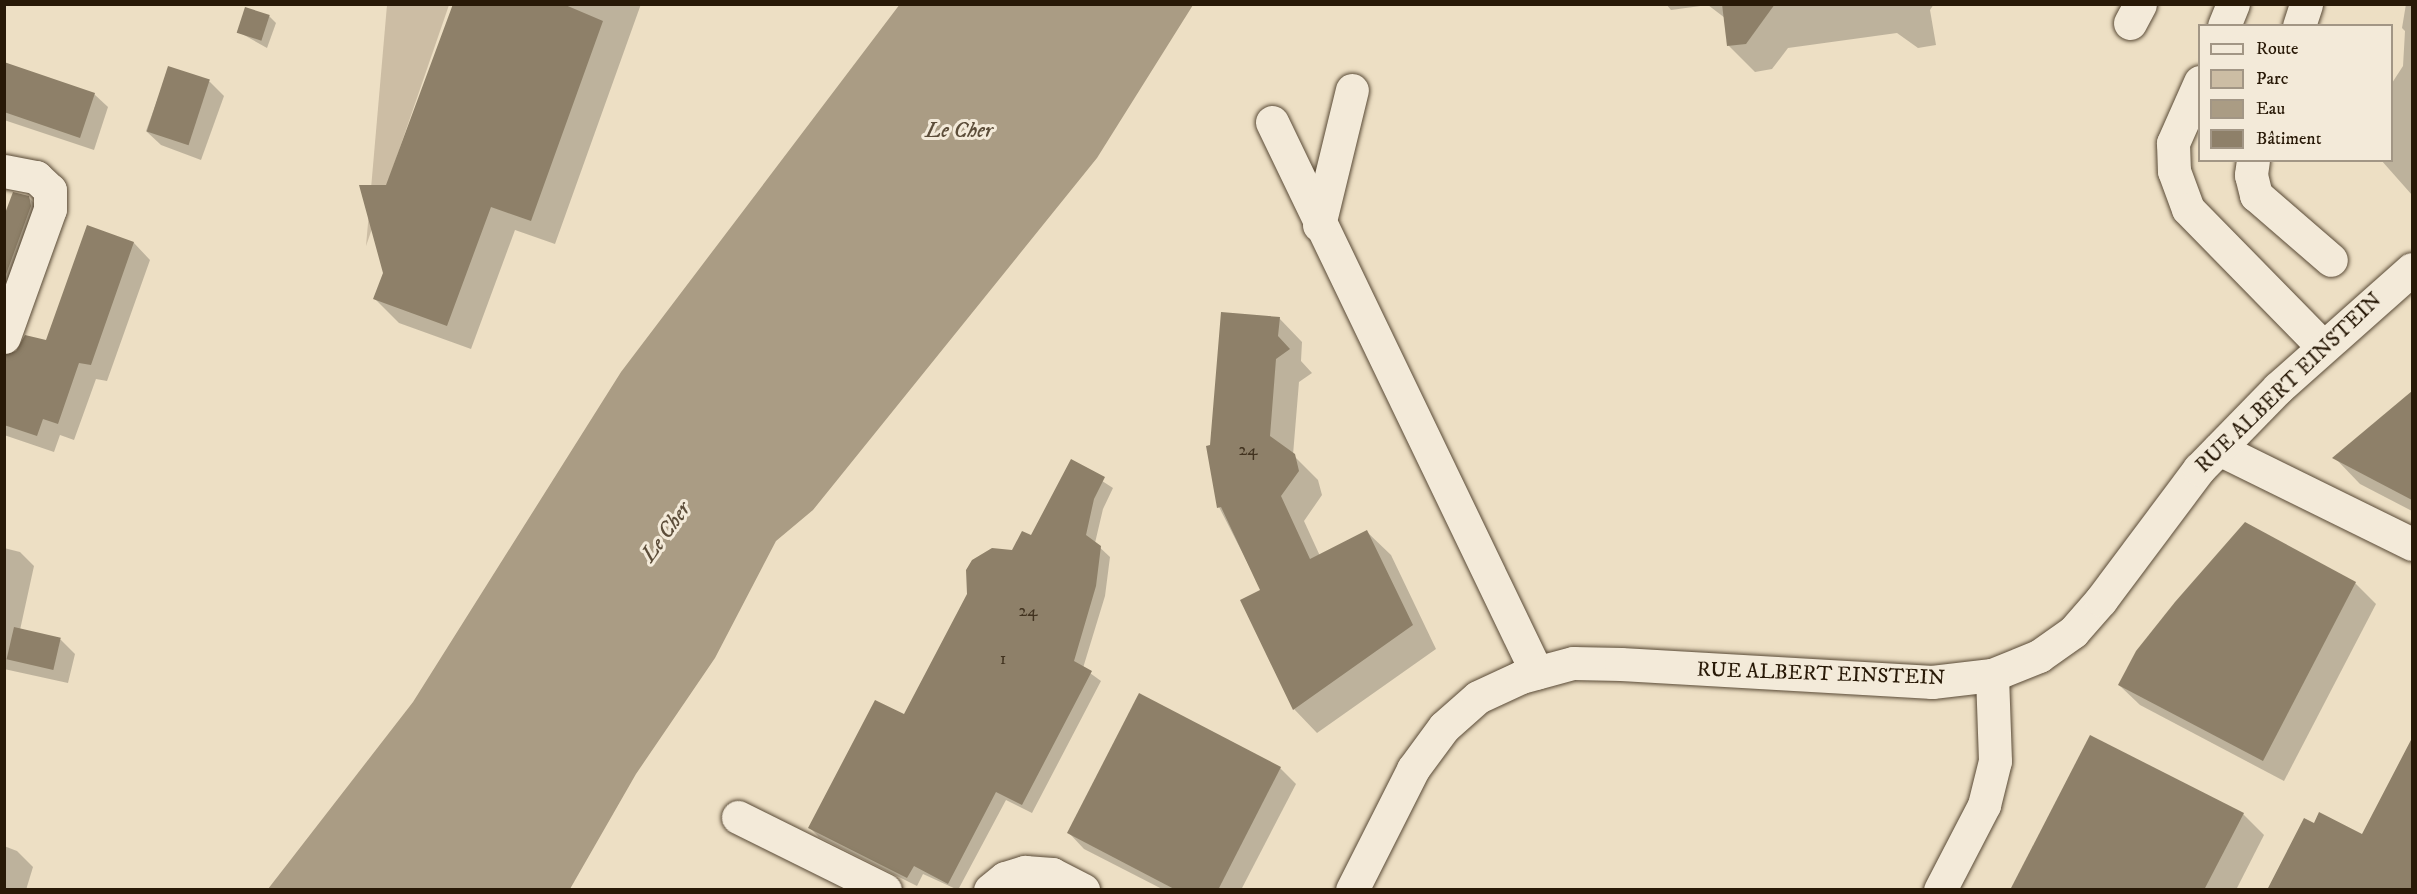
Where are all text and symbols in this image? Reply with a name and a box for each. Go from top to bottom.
legend [2198,24,2393,162]
text: Route [2256,38,2299,60]
text: Parc [2256,68,2288,90]
text: Eau [2256,98,2285,120]
water label: Le Cher [925,118,993,144]
text: Bâtiment [2256,128,2321,150]
street label: RUE ALBERT EINSTEIN [2191,288,2387,478]
house number: 24 [1238,439,1258,461]
water label: Le Cher [636,497,696,567]
house number: 24 [1018,600,1038,622]
house number: 1 [1000,648,1006,670]
street label: RUE ALBERT EINSTEIN [1696,657,1946,691]

